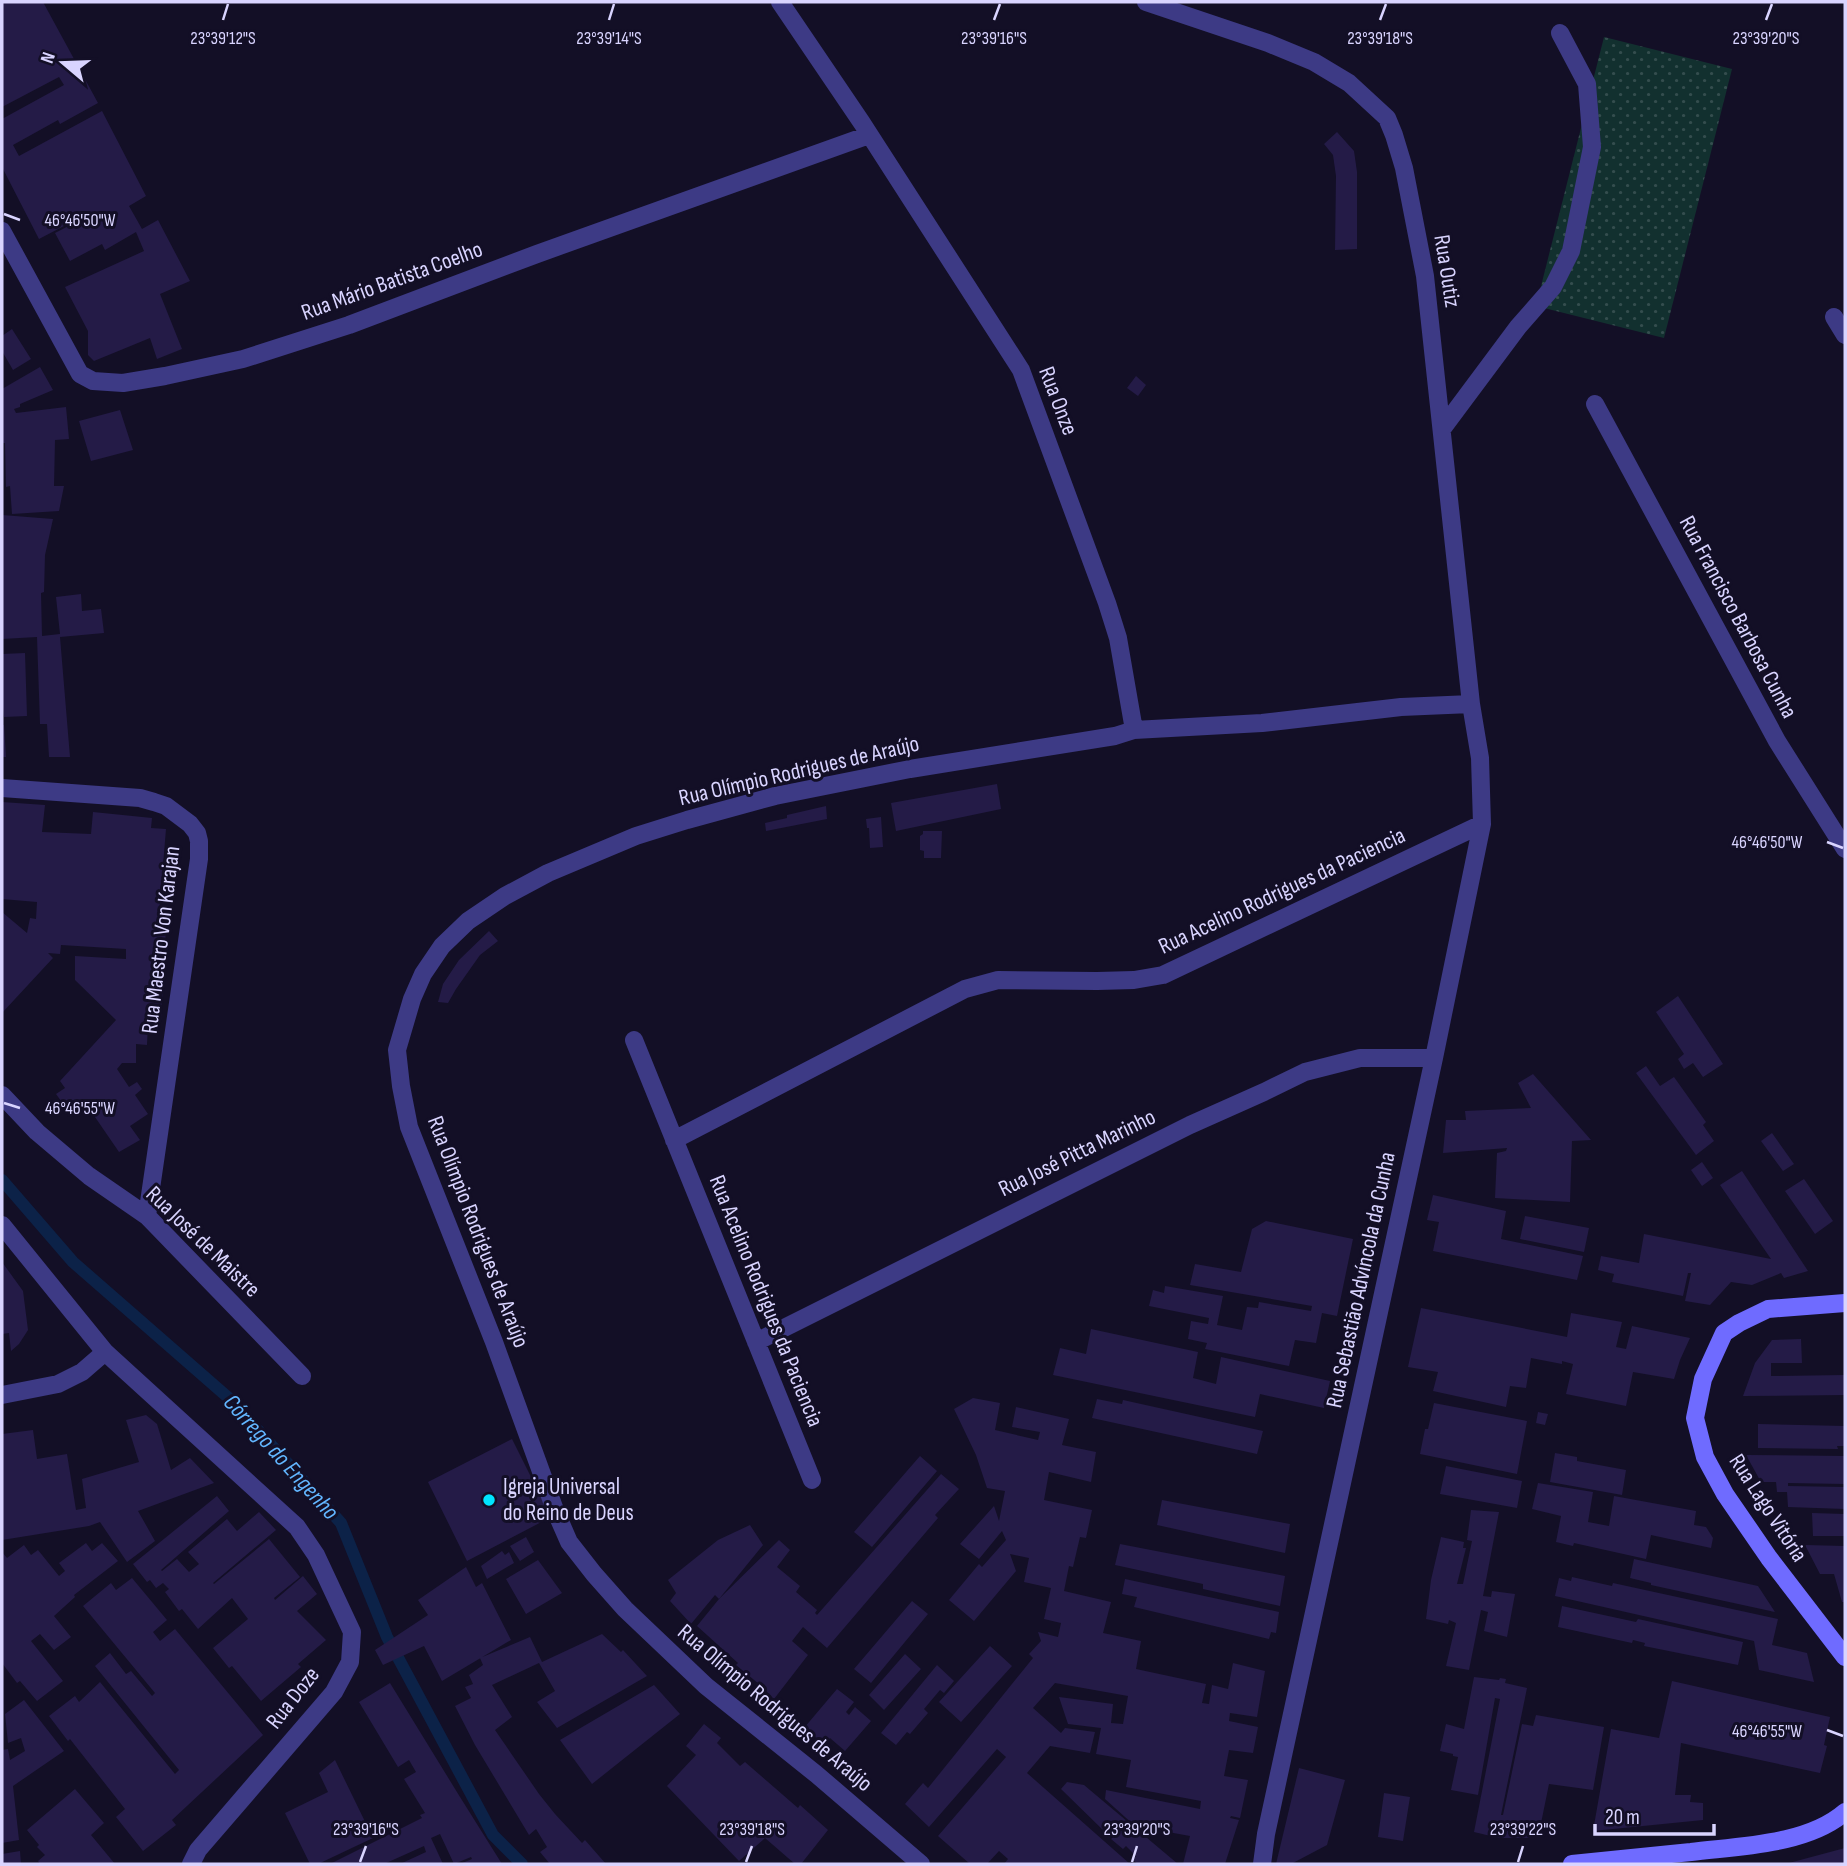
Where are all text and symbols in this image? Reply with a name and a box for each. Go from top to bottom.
north arrow [28,28,98,98]
text: 23°39'12"S [190,28,256,49]
text: 23°39'14"S [576,28,642,49]
text: 23°39'16"S [961,28,1027,49]
text: 23°39'18"S [1347,28,1413,49]
text: 23°39'20"S [1732,28,1800,49]
text: N [36,49,61,66]
text: 46°46'50"W [45,210,116,231]
street label: Rua Outiz [1427,233,1467,309]
street label: Rua Mário Batista Coelho [298,235,486,327]
street label: Rua Onze [1032,363,1084,439]
street label: Rua Francisco Barbosa Cunha [1673,511,1803,723]
street label: Rua Olímpio Rodrigues de Araújo [676,730,922,812]
street label: Rua Acelino Rodrigues da Paciencia [1154,821,1410,961]
text: 46°46'50"W [1732,832,1803,853]
street label: Rua Maestro Von Karajan [136,845,186,1035]
text: 46°46'55"W [45,1098,115,1119]
street label: Rua José Pitta Marinho [994,1103,1160,1203]
street label: Rua Olímpio Rodrigues de Araújo [421,1112,535,1352]
street label: Rua Sebastião Advíncola da Cunha [1320,1150,1402,1410]
street label: Rua Acelino Rodrigues da Paciencia [703,1171,829,1431]
street label: Rua José de Maistre [140,1180,266,1304]
water label: Córrego do Engenho [217,1388,345,1526]
street label: Rua Lago Vitória [1723,1449,1813,1567]
place label: Igreja Universal do Reino de Deus [503,1473,634,1527]
marker: Igreja Universal do Reino de Deus [481,1492,497,1508]
street label: Rua Olímpio Rodrigues de Araújo [672,1618,878,1798]
street label: Rua Doze [260,1662,326,1734]
text: 46°46'55"W [1732,1721,1802,1742]
scale bar [1595,1792,1714,1836]
text: 20 m [1605,1805,1640,1830]
text: 23°39'16"S [333,1819,399,1840]
text: 23°39'18"S [719,1819,785,1840]
text: 23°39'20"S [1103,1819,1171,1840]
text: 23°39'22"S [1490,1819,1557,1840]

